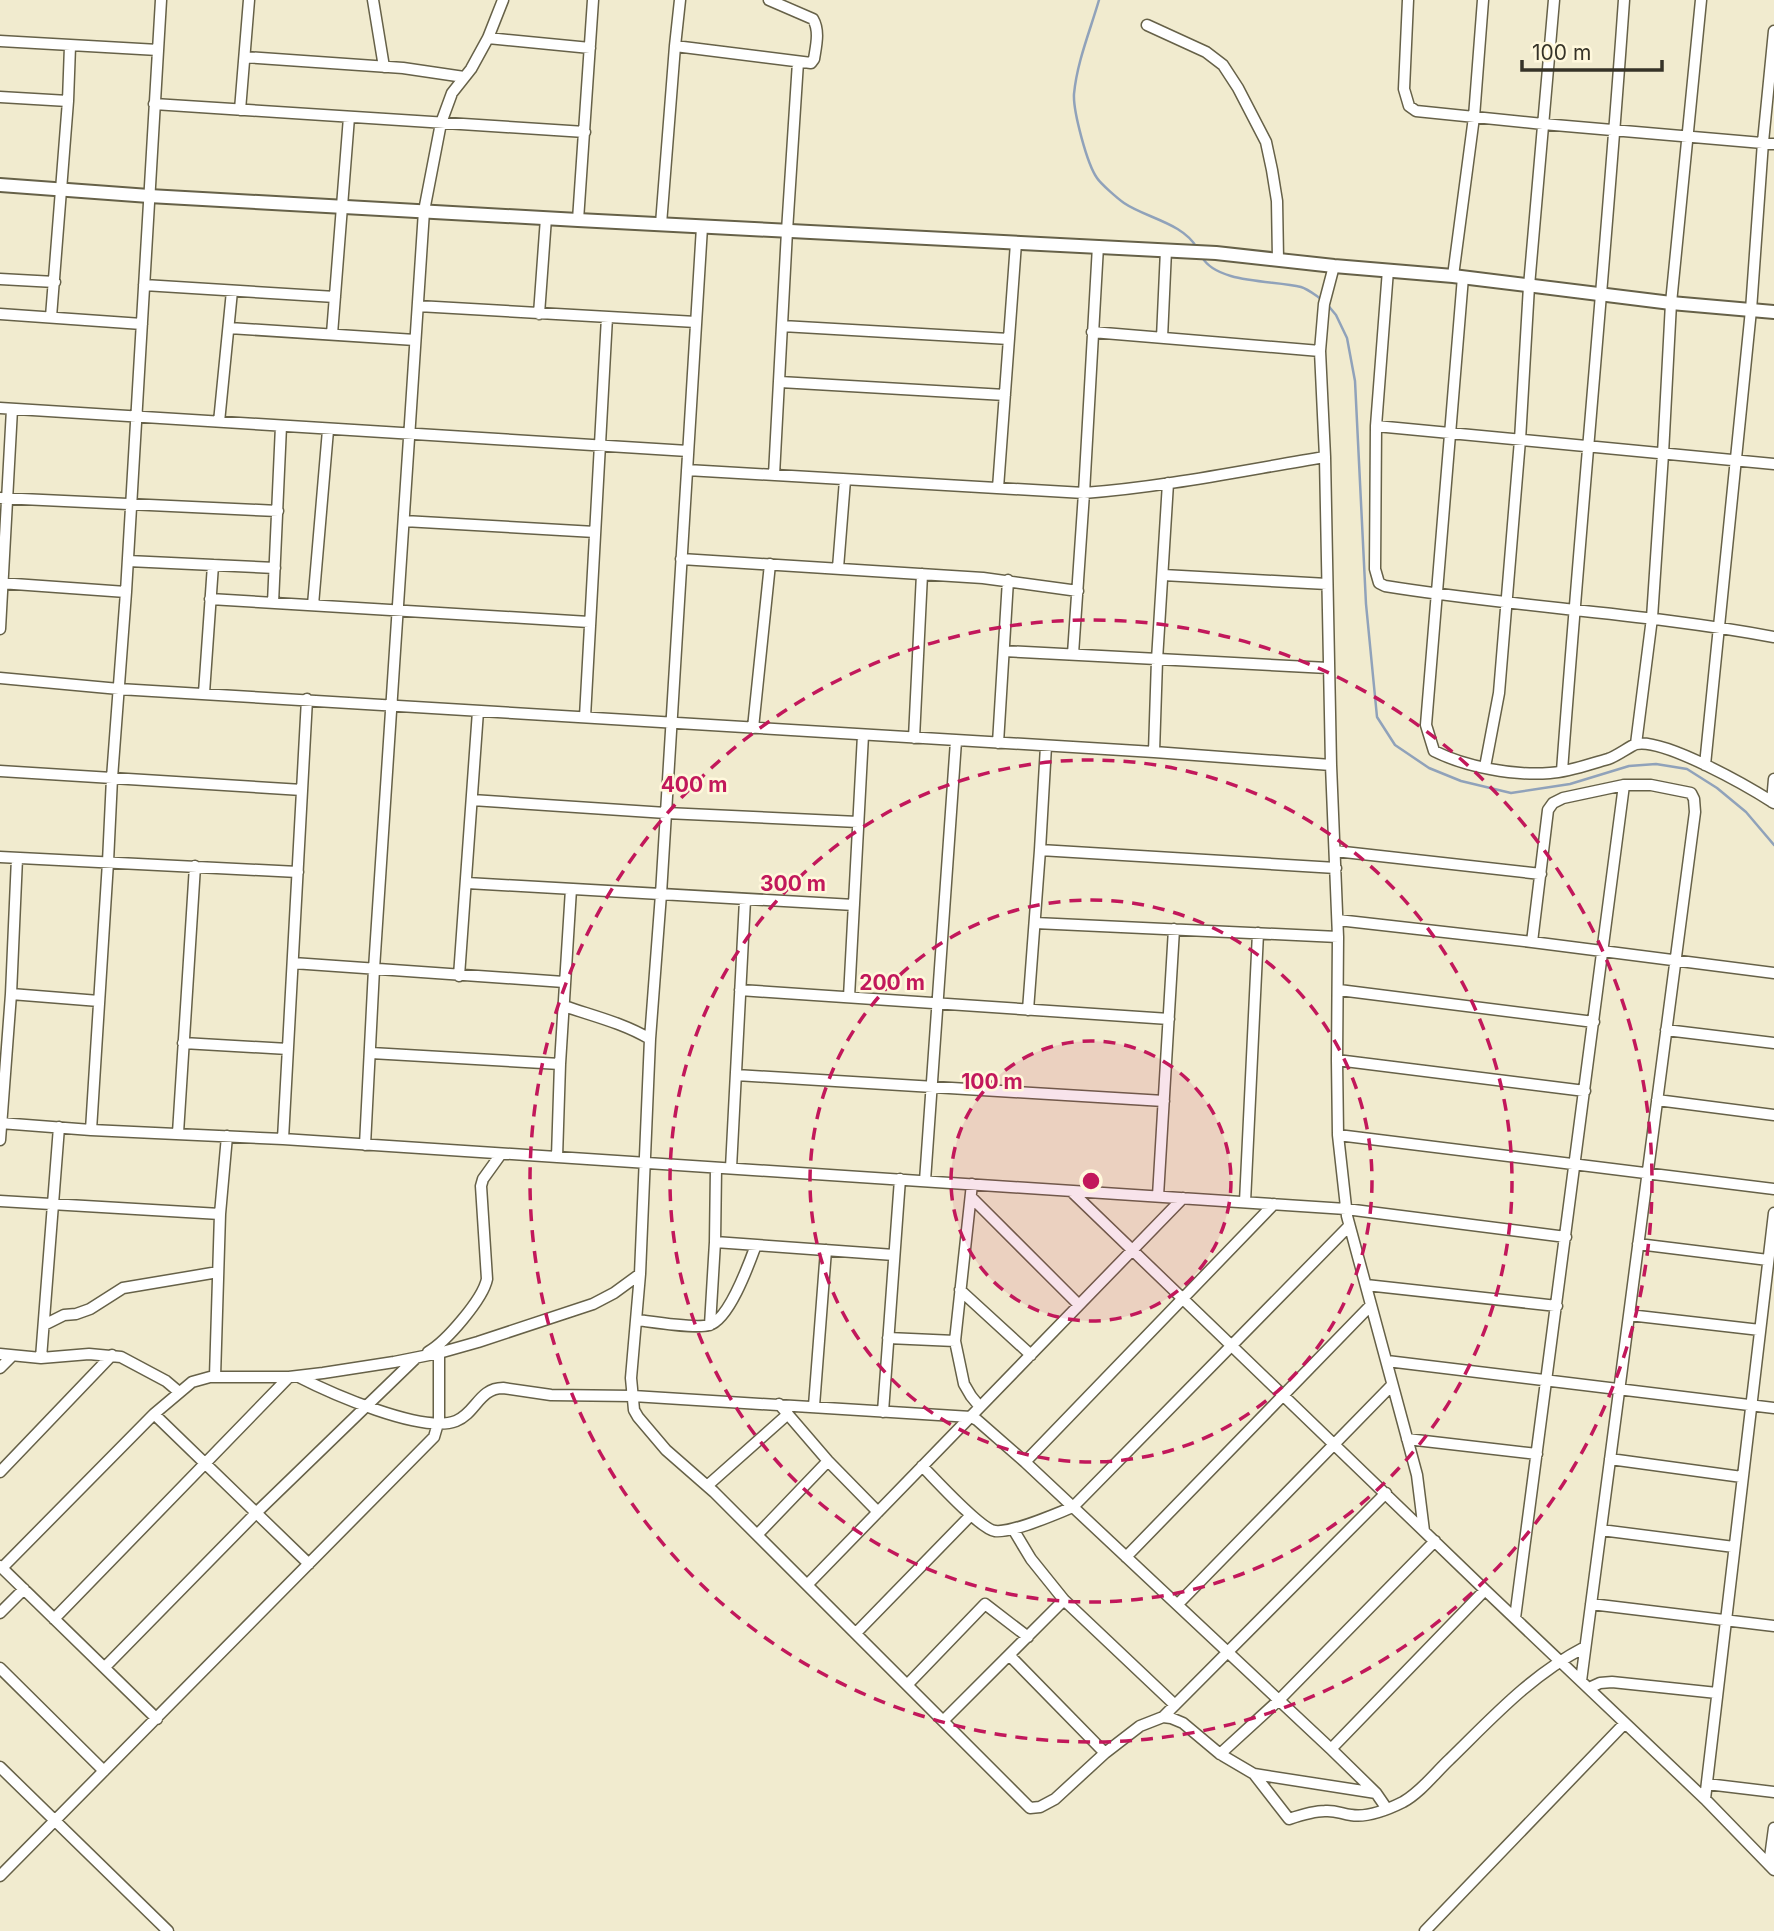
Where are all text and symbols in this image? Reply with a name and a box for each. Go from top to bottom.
scale bar [1522,28,1662,72]
text: 100 m [1532,40,1591,65]
text: 400 m [661,772,727,797]
text: 300 m [760,871,826,896]
text: 200 m [859,970,925,995]
text: 100 m [961,1069,1023,1094]
centre of rings [1079,1169,1103,1193]

